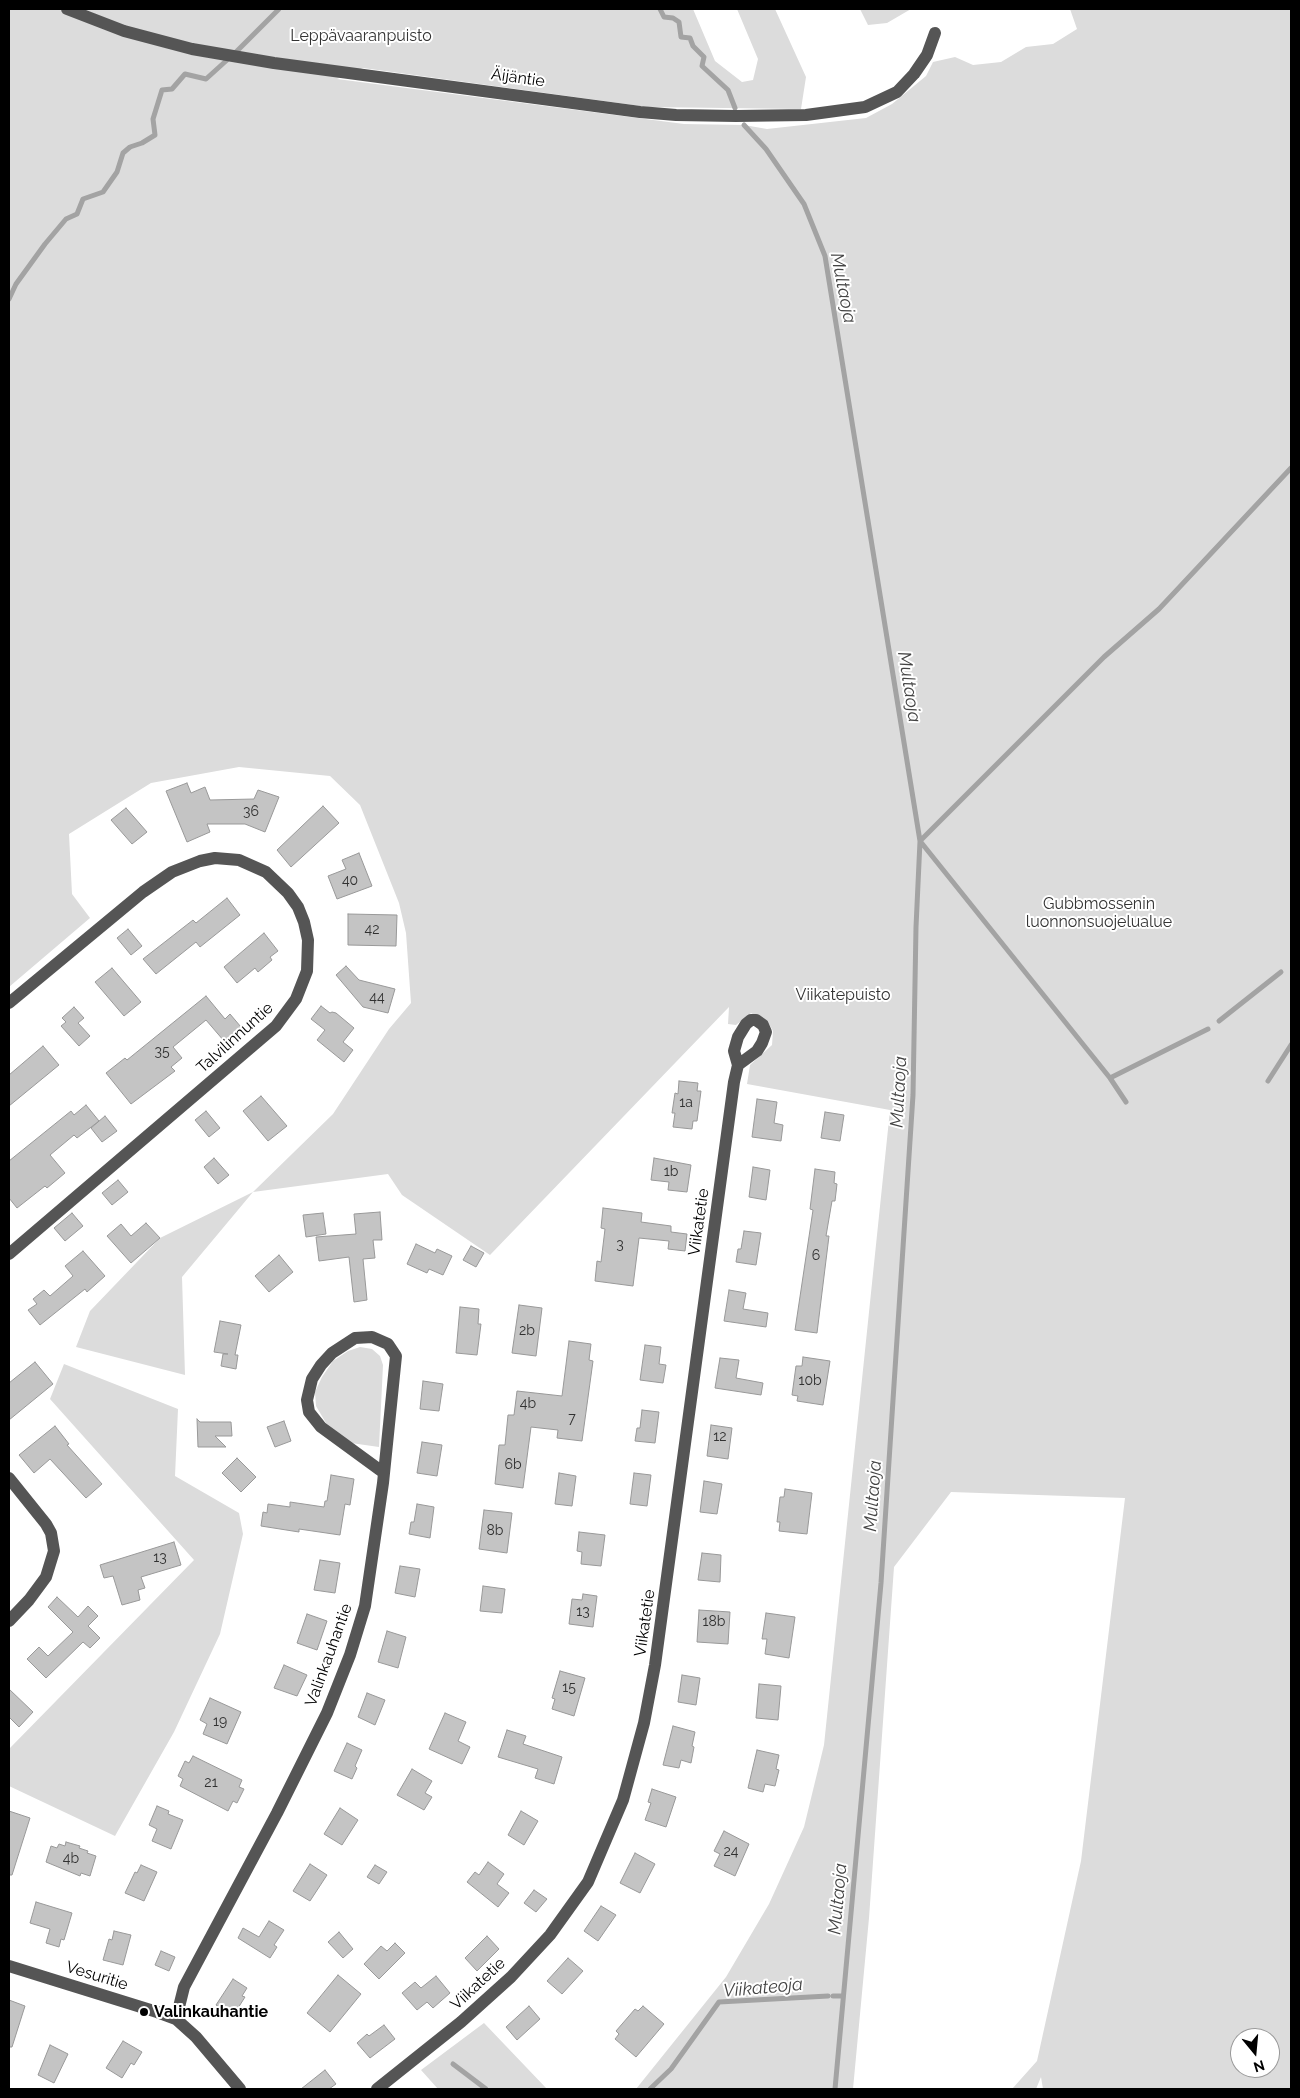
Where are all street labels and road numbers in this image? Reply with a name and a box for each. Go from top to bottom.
street label: Äijäntie [490,65,546,91]
street label: Talvilinnuntie [193,999,277,1077]
street label: Viikatetie [685,1187,713,1257]
street label: Viikatetie [631,1588,659,1658]
street label: Valinkauhantie [301,1601,357,1709]
street label: Viikatetie [447,1954,509,2014]
street label: Vesuritie [64,1957,130,1995]

